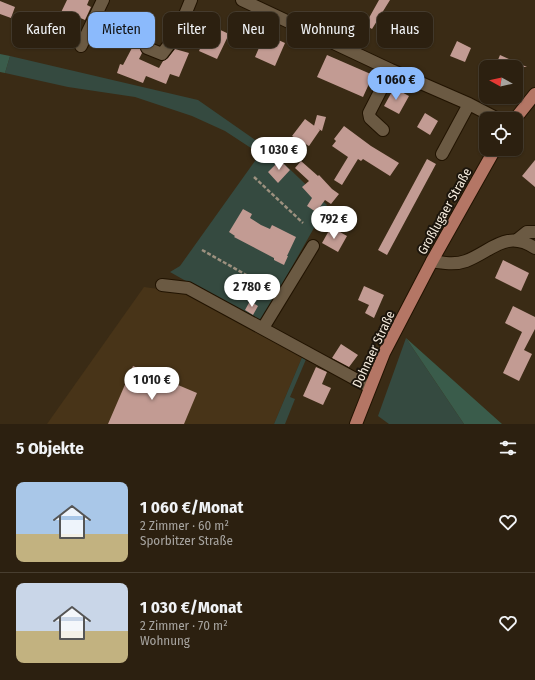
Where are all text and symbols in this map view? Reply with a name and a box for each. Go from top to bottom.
chip: Kaufen [12,12,80,48]
chip: Mieten [88,12,155,48]
chip: Filter [163,12,220,48]
chip: Neu [228,12,279,48]
chip: Wohnung [287,12,369,48]
chip: Haus [377,12,433,48]
north arrow [479,60,523,104]
map controls [479,60,523,156]
pin: 1 060 € [359,67,433,101]
text: 1 060 € [377,72,415,87]
button: locate [479,112,523,156]
pin: 1 030 € [242,137,316,171]
text: 1 030 € [260,142,298,157]
street label: Großlugaer Straße [414,165,474,257]
pin: 792 € [306,206,362,240]
text: 792 € [320,211,348,226]
pin: 2 780 € [215,274,289,308]
text: 2 780 € [233,279,271,294]
street label: Dohnaer Straße [349,308,398,390]
pin: 1 010 € [115,367,189,401]
text: 1 010 € [133,372,171,387]
icon: filters [497,437,519,459]
text: 5 Objekte [16,438,84,459]
text: 1 060 €/Monat [140,497,243,518]
icon: home [48,498,96,546]
icon: heart [497,511,519,533]
text: 2 Zimmer · 60 m² [140,518,229,533]
text: Sporbitzer Straße [140,533,233,548]
text: 1 030 €/Monat [140,597,242,618]
icon: home [48,599,96,647]
icon: heart [497,612,519,634]
text: 2 Zimmer · 70 m² [140,618,228,633]
text: Wohnung [140,633,190,648]

